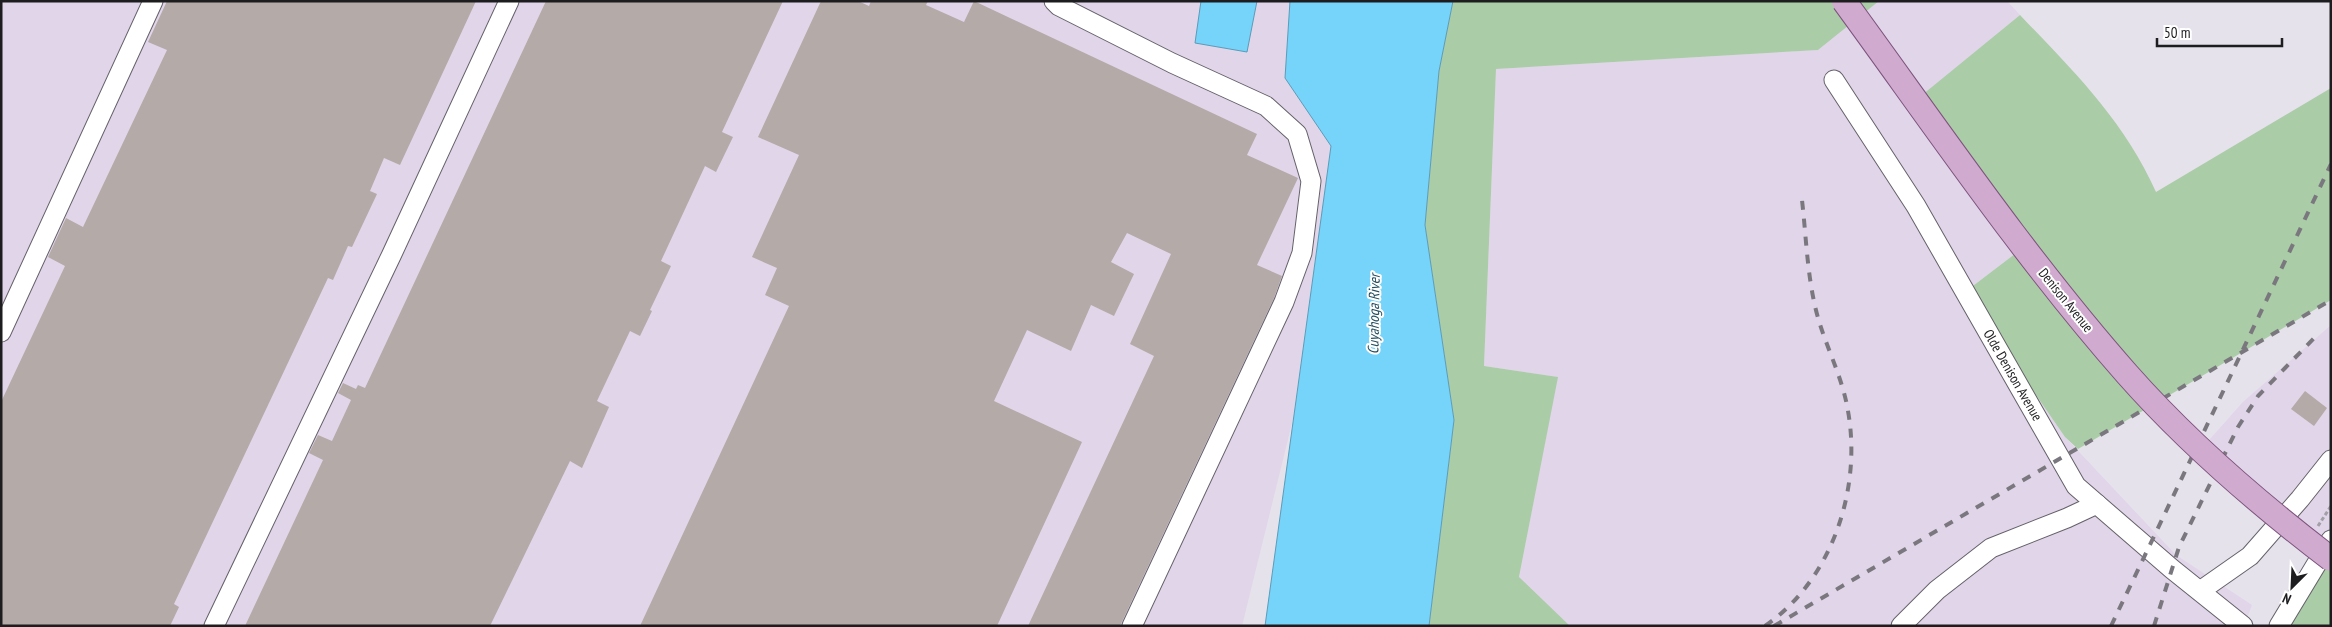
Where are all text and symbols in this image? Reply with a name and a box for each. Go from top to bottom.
scale bar [2157,15,2282,47]
text: 50 m [2164,23,2190,42]
street label: Denison Avenue [2035,264,2097,336]
water label: Cuyahoga River [1363,272,1384,354]
street label: Olde Denison Avenue [1979,326,2047,424]
north arrow [2267,562,2317,612]
text: N [2280,589,2294,609]

